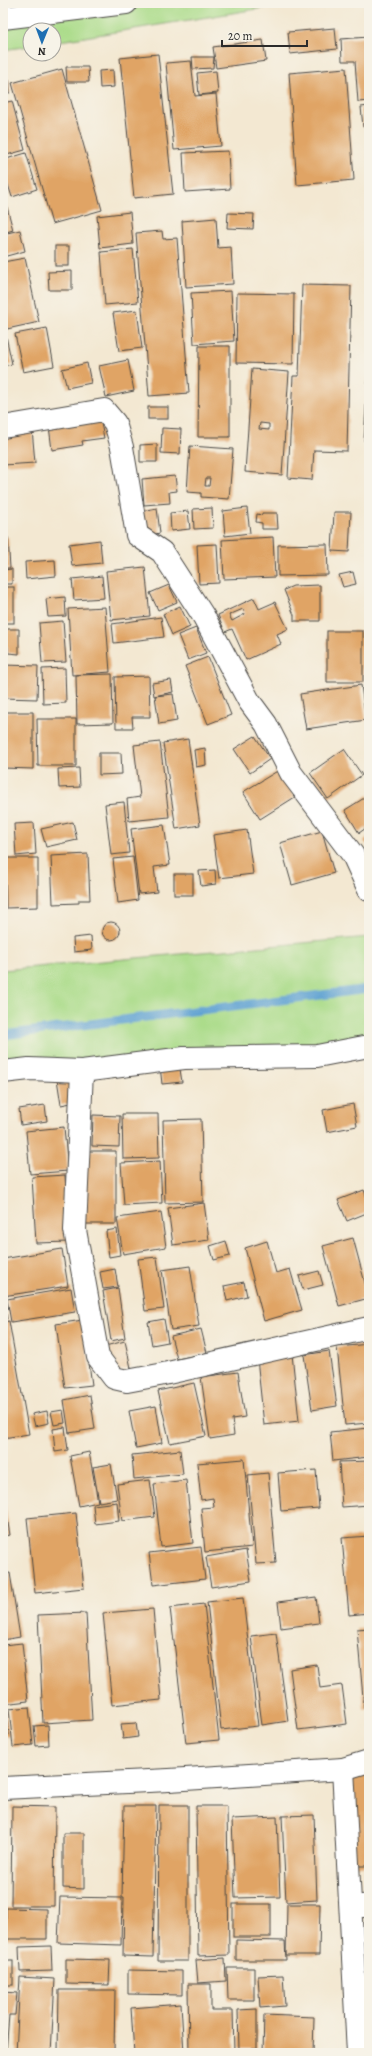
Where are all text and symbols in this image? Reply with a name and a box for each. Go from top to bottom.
north arrow [22,22,62,62]
scale bar [222,22,307,48]
text: 20 m [228,28,252,44]
text: N [38,44,46,59]

